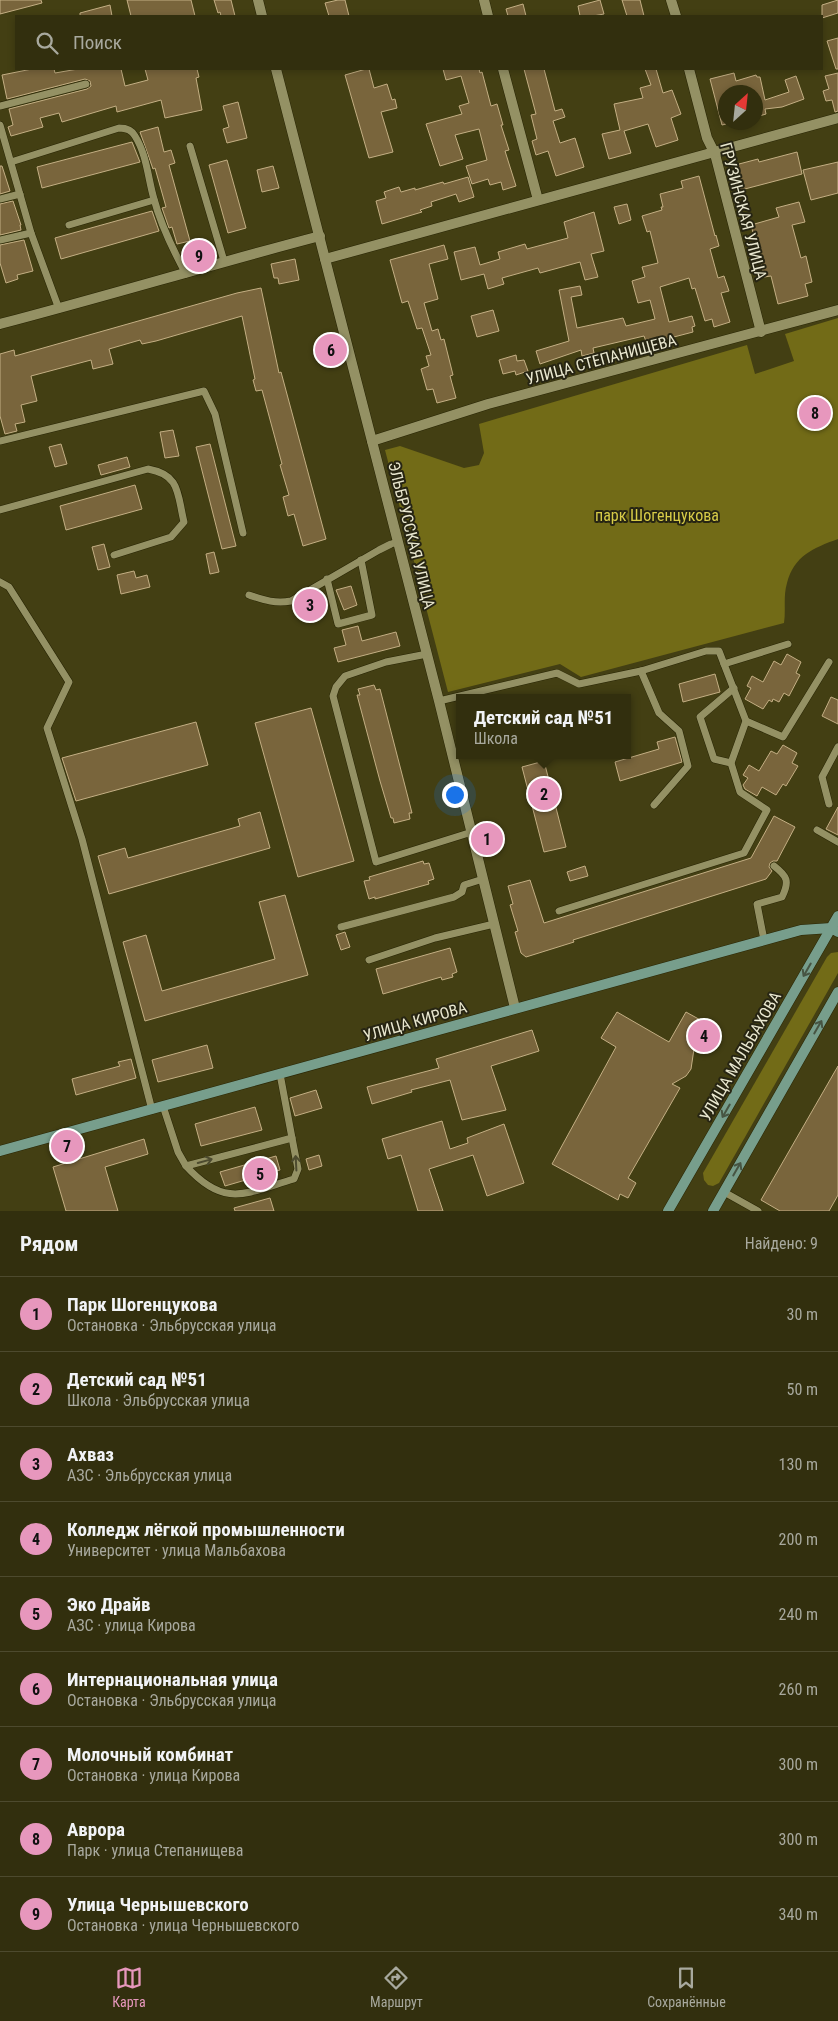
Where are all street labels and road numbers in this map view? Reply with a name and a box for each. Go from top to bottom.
street label: ГРУЗИНСКАЯ УЛИЦА [716,140,771,282]
street label: УЛИЦА СТЕПАНИЩЕВА [524,330,678,389]
street label: ЭЛЬБРУССКАЯ УЛИЦА [384,460,439,611]
street label: УЛИЦА МАЛЬБАХОВА [696,988,785,1124]
street label: УЛИЦА КИРОВА [361,998,469,1045]

